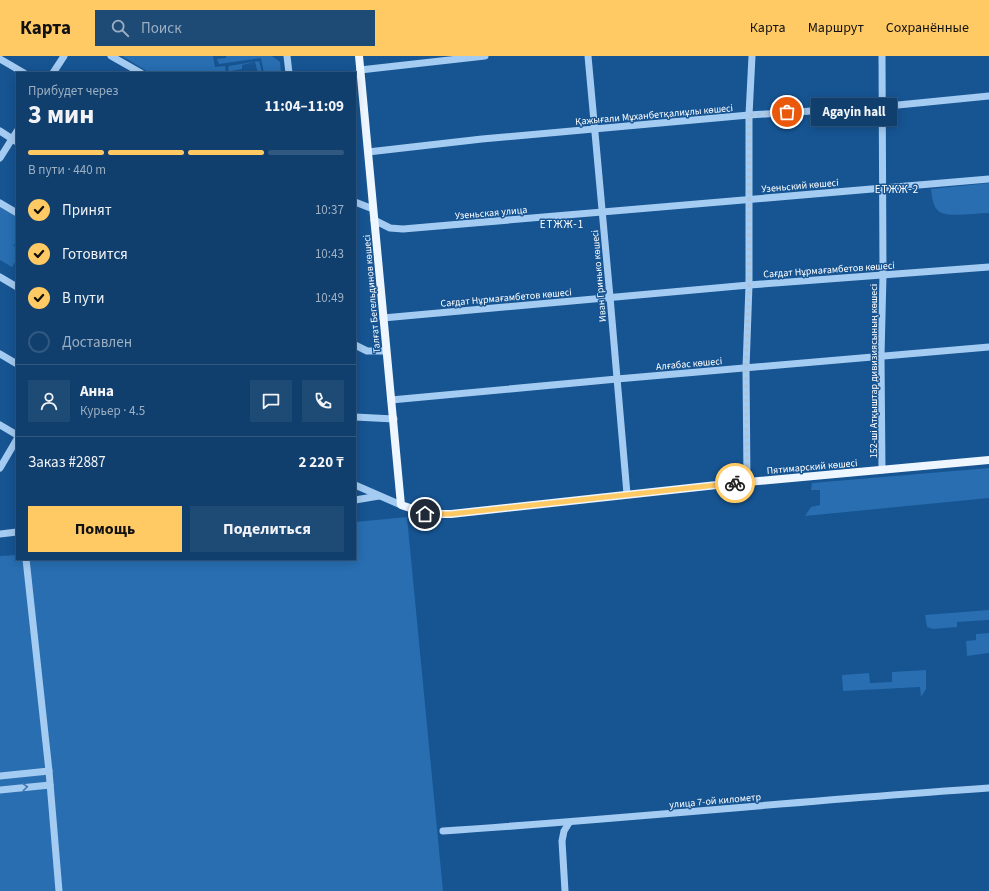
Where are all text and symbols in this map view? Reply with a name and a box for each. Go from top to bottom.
search box [95,10,375,46]
text: Карта [20,15,71,42]
icon: search [109,17,131,39]
text: Поиск [141,18,182,39]
text: Карта [750,18,786,38]
text: Маршрут [808,18,864,38]
text: Сохранённые [886,18,969,38]
text: Прибудет через [28,82,118,100]
pin [770,95,804,129]
text: 3 мин [28,96,94,133]
text: 11:04–11:09 [264,96,344,117]
callout: Agayin hall [811,98,897,126]
street label: Қажығали Мұханбетқалиұлы көшесі [575,101,734,129]
icon: bag [776,101,798,123]
text: Agayin hall [822,103,886,121]
text: В пути · 440 m [28,161,106,179]
street label: Узеньский көшесі [761,176,839,196]
district label: ЕТЖЖ-2 [875,182,919,197]
icon: check [28,199,50,221]
text: Принят [62,200,112,221]
text: 10:37 [315,201,344,219]
street label: Узеньская улица [454,203,528,223]
district label: ЕТЖЖ-1 [540,217,584,232]
street label: Иван Гринько көшесі [588,229,610,323]
street label: Талғат Бегельдинов көшесі [360,234,384,354]
icon: check [28,243,50,265]
text: Готовится [62,244,128,265]
text: 10:43 [315,245,344,263]
street label: Сағдат Нұрмағамбетов көшесі [763,258,895,282]
street label: 152-ші Атқыштар дивизиясының көшесі [867,284,881,458]
street label: Сағдат Нұрмағамбетов көшесі [440,285,572,311]
icon: check [28,287,50,309]
text: В пути [62,288,105,309]
text: 10:49 [315,289,344,307]
text: Доставлен [62,332,132,353]
street label: Алғабас көшесі [655,354,723,374]
button: person [28,380,70,422]
button: chat [250,380,292,422]
button: phone [302,380,344,422]
text: Анна [80,381,114,402]
text: Курьер · 4.5 [80,402,145,420]
text: Заказ #2887 [28,452,106,473]
text: 2 220 ₸ [298,452,344,473]
street label: Пятимарский көшесі [766,456,858,478]
courier [715,463,755,503]
icon: bike [724,472,746,494]
pin [408,497,442,531]
icon: home [414,503,436,525]
button: Помощь [28,506,182,552]
button: Поделиться [190,506,344,552]
one-way arrow [22,783,28,792]
street label: улица 7-ой километр [669,790,762,812]

